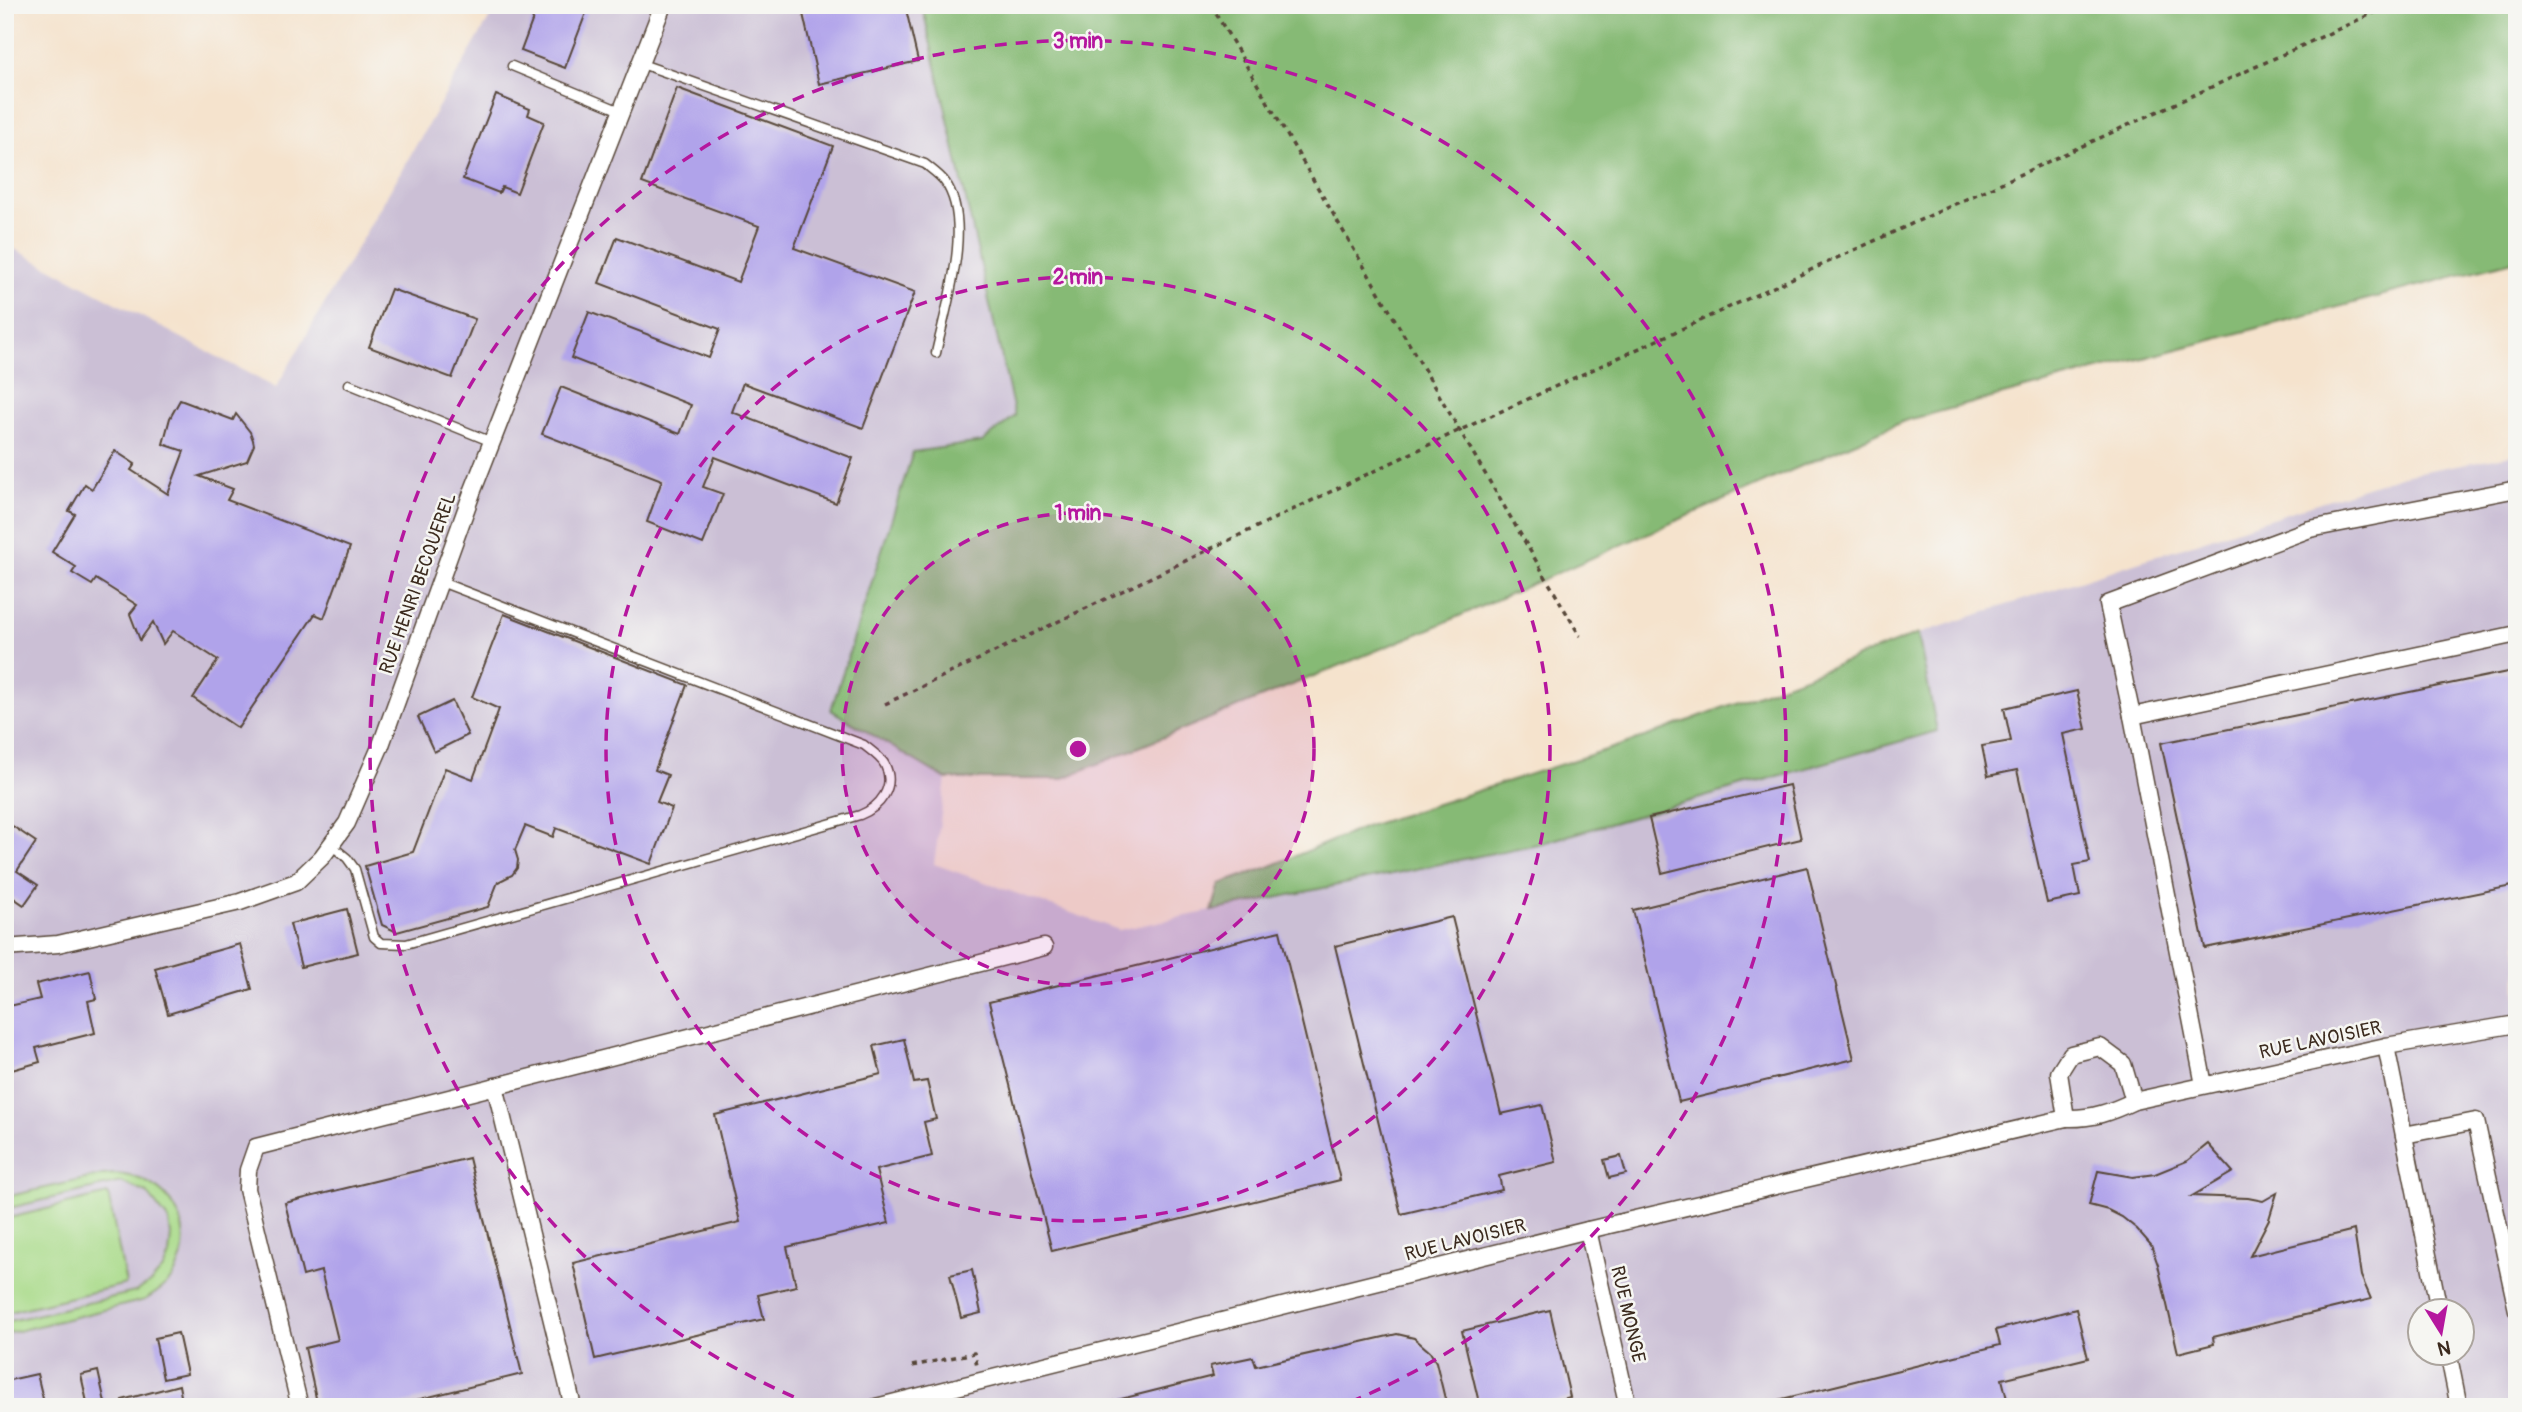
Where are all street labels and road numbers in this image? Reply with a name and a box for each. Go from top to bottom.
street label: RUE HENRI BECQUEREL [374,489,462,677]
street label: RUE LAVOISIER [2257,1015,2383,1065]
street label: RUE LAVOISIER [1402,1213,1528,1267]
street label: RUE MONGE [1605,1263,1651,1365]

